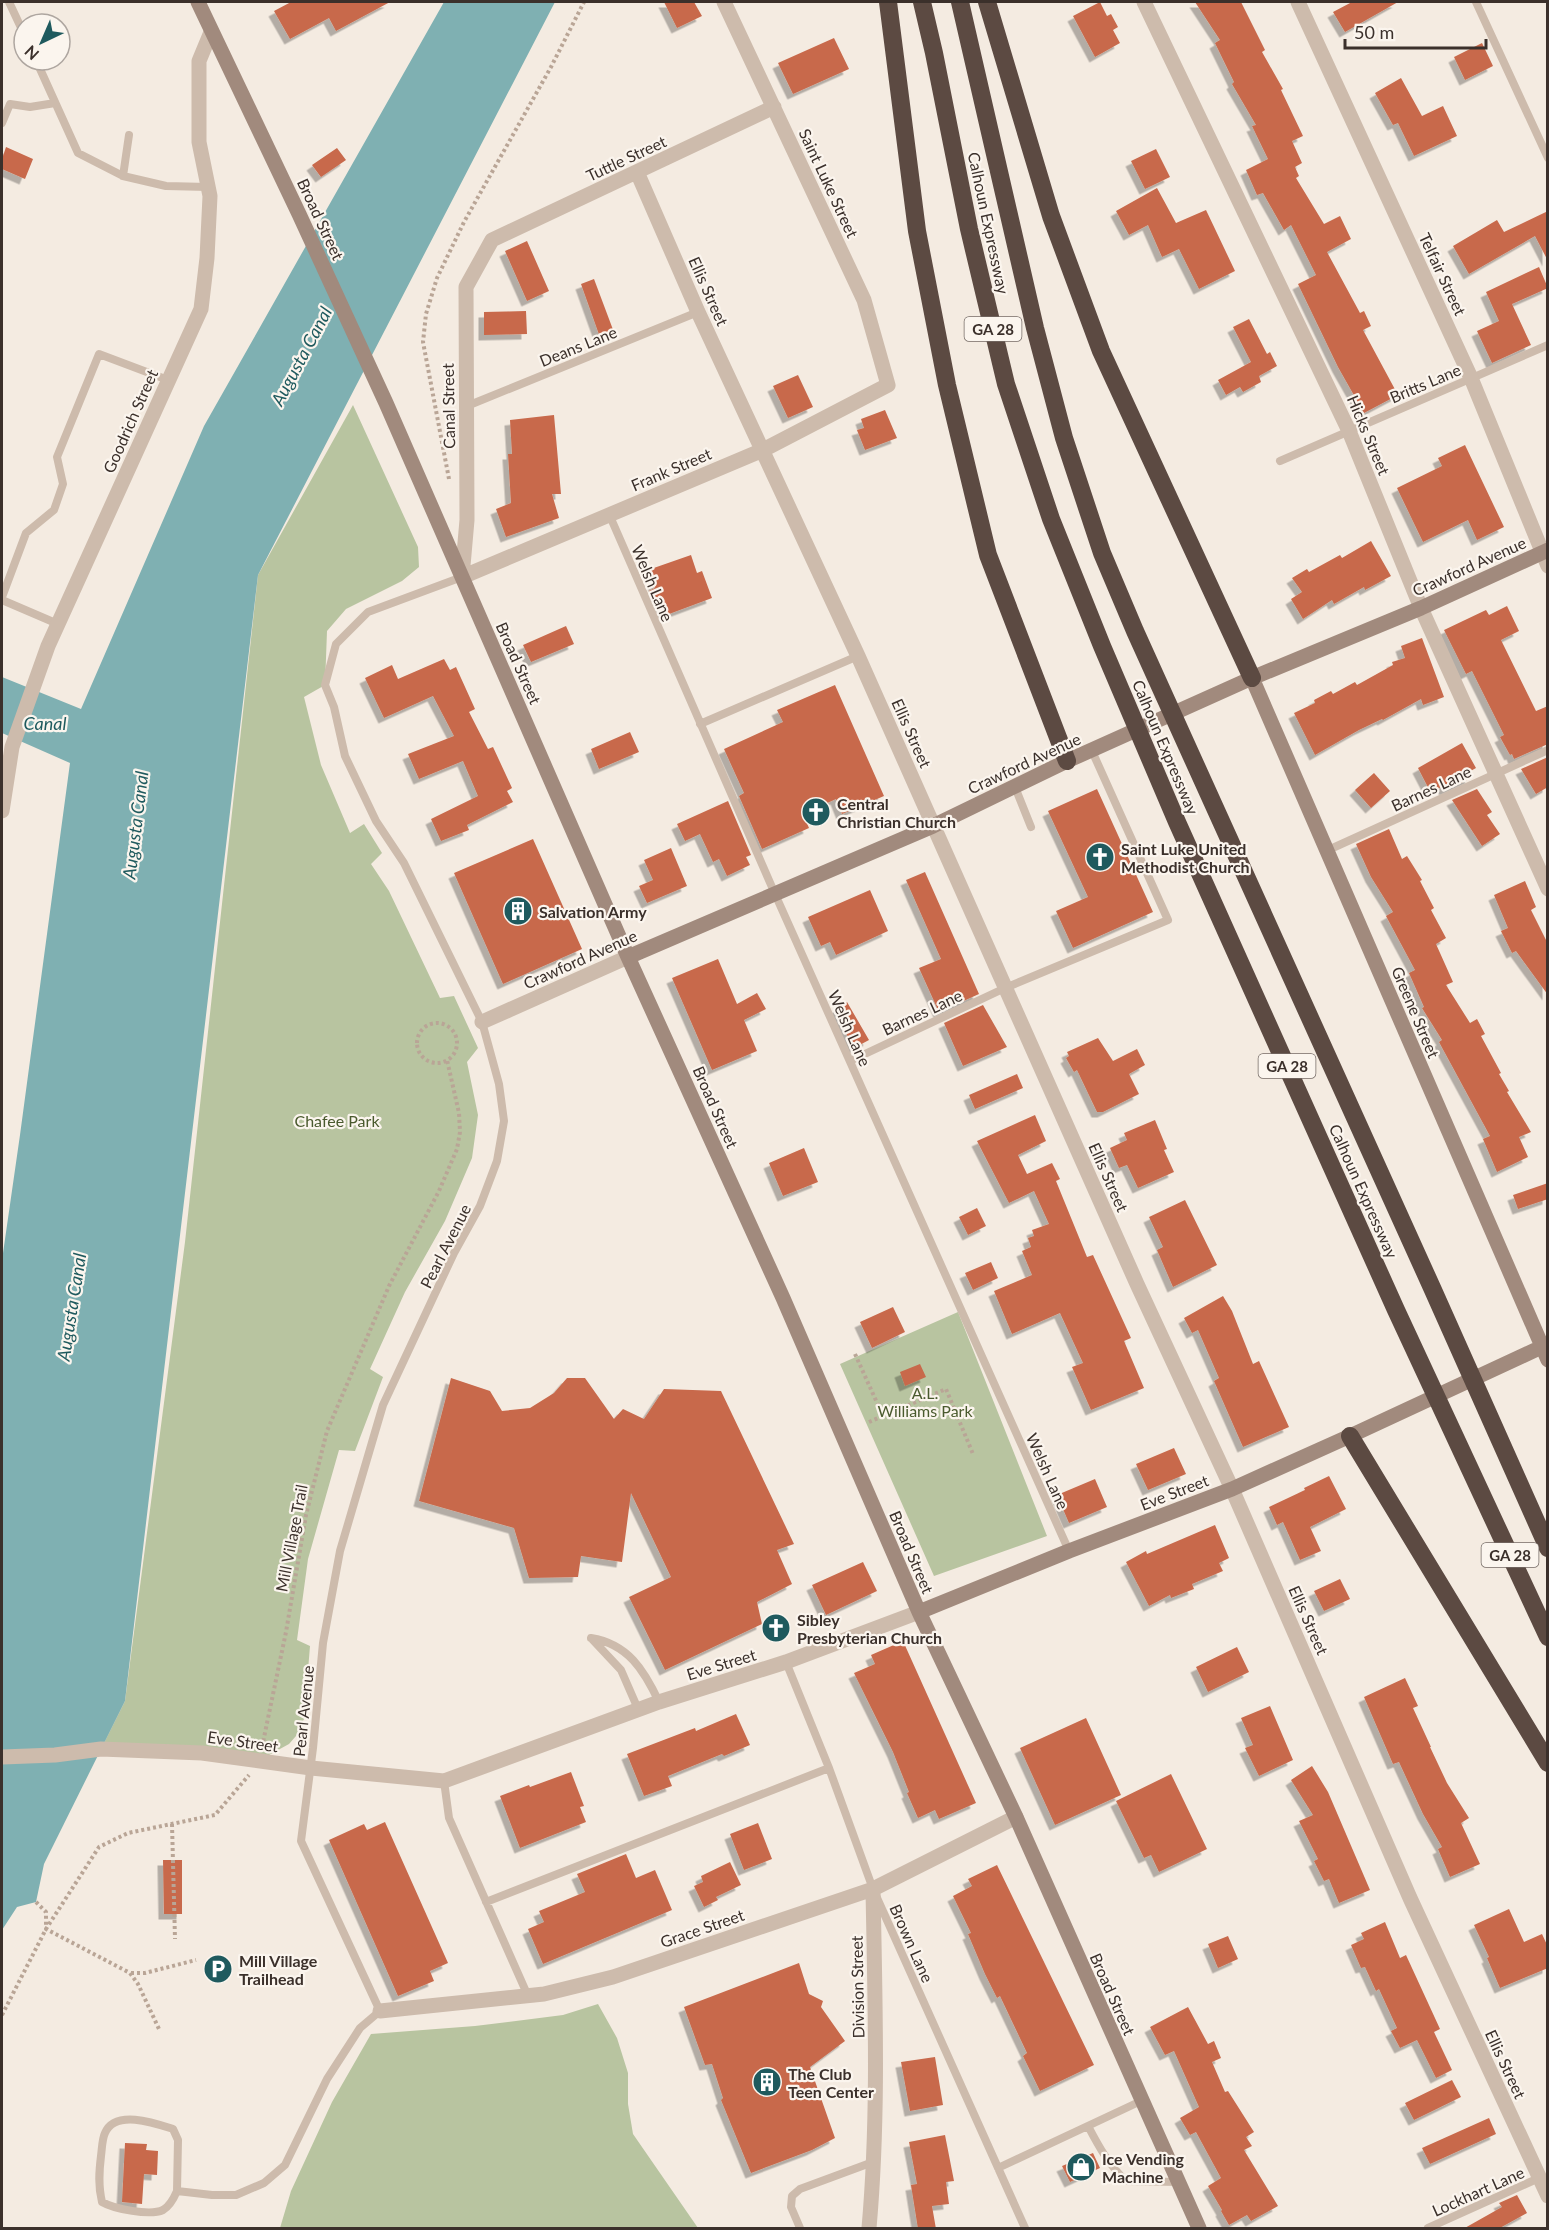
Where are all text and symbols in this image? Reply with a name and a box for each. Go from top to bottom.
north arrow [12,12,72,72]
scale bar [1345,12,1486,50]
text: 50 m [1354,21,1394,43]
text: N [20,42,42,64]
street label: Saint Luke Street [795,125,863,241]
street label: Tuttle Street [583,131,669,185]
street label: Calhoun Expressway [965,150,1014,297]
street label: Broad Street [294,175,348,263]
street label: Telfair Street [1416,230,1470,318]
street label: Ellis Street [685,253,733,329]
water label: Augusta Canal [265,303,336,410]
road number: GA 28 [964,317,1022,341]
street label: Deans Lane [536,322,620,370]
street label: Britts Lane [1387,360,1463,406]
street label: Canal Street [438,363,458,449]
street label: Goodrich Street [99,366,161,476]
street label: Hicks Street [1344,392,1394,478]
street label: Frank Street [628,443,714,494]
street label: Crawford Avenue [1409,532,1529,600]
street label: Welsh Lane [628,542,678,624]
street label: Broad Street [492,619,546,707]
street label: Calhoun Expressway [1129,677,1203,818]
street label: Ellis Street [888,695,936,771]
water label: Canal [23,712,67,734]
street label: Crawford Avenue [965,729,1083,797]
street label: Barnes Lane [1388,761,1474,815]
water label: Augusta Canal [117,770,153,881]
place label: Central Christian Church [837,794,956,831]
church icon: Central Christian Church [800,796,832,828]
place label: Saint Luke United Methodist Church [1121,839,1250,876]
church icon: Saint Luke United Methodist Church [1084,841,1116,873]
building icon: Salvation Army [502,895,534,927]
place label: Salvation Army [539,902,647,921]
street label: Crawford Avenue [520,925,640,993]
street label: Greene Street [1388,963,1444,1061]
street label: Barnes Lane [879,985,965,1039]
street label: Welsh Lane [825,987,875,1069]
road number: GA 28 [1258,1054,1316,1078]
street label: Broad Street [689,1063,743,1151]
park label: Chafee Park [294,1111,380,1130]
street label: Calhoun Expressway [1326,1121,1402,1262]
street label: Ellis Street [1085,1139,1133,1215]
street label: Pearl Avenue [416,1201,474,1291]
water label: Augusta Canal [51,1252,90,1363]
park label: A.L. Williams Park [877,1383,973,1420]
street label: Welsh Lane [1023,1430,1073,1512]
street label: Eve Street [1137,1470,1211,1514]
street label: Mill Village Trail [271,1483,311,1593]
street label: Broad Street [886,1508,938,1596]
road number: GA 28 [1482,1543,1538,1567]
street label: Ellis Street [1285,1582,1333,1658]
place label: Sibley Presbyterian Church [797,1610,942,1647]
church icon: Sibley Presbyterian Church [760,1612,792,1644]
street label: Eve Street [684,1644,758,1684]
street label: Pearl Avenue [289,1664,317,1758]
street label: Eve Street [206,1727,280,1755]
street label: Brown Lane [886,1901,938,1985]
street label: Grace Street [658,1905,747,1951]
street label: Division Street [847,1935,867,2039]
street label: Broad Street [1086,1950,1140,2038]
place label: Mill Village Trailhead [239,1951,318,1988]
parking icon: Mill Village Trailhead [202,1953,234,1985]
street label: Ellis Street [1482,2027,1530,2102]
place label: The Club Teen Center [788,2064,874,2101]
building icon: The Club Teen Center [751,2066,783,2098]
place label: Ice Vending Machine [1102,2149,1184,2186]
shop icon: Ice Vending Machine [1065,2151,1097,2183]
street label: Lockhart Lane [1429,2162,1527,2220]

